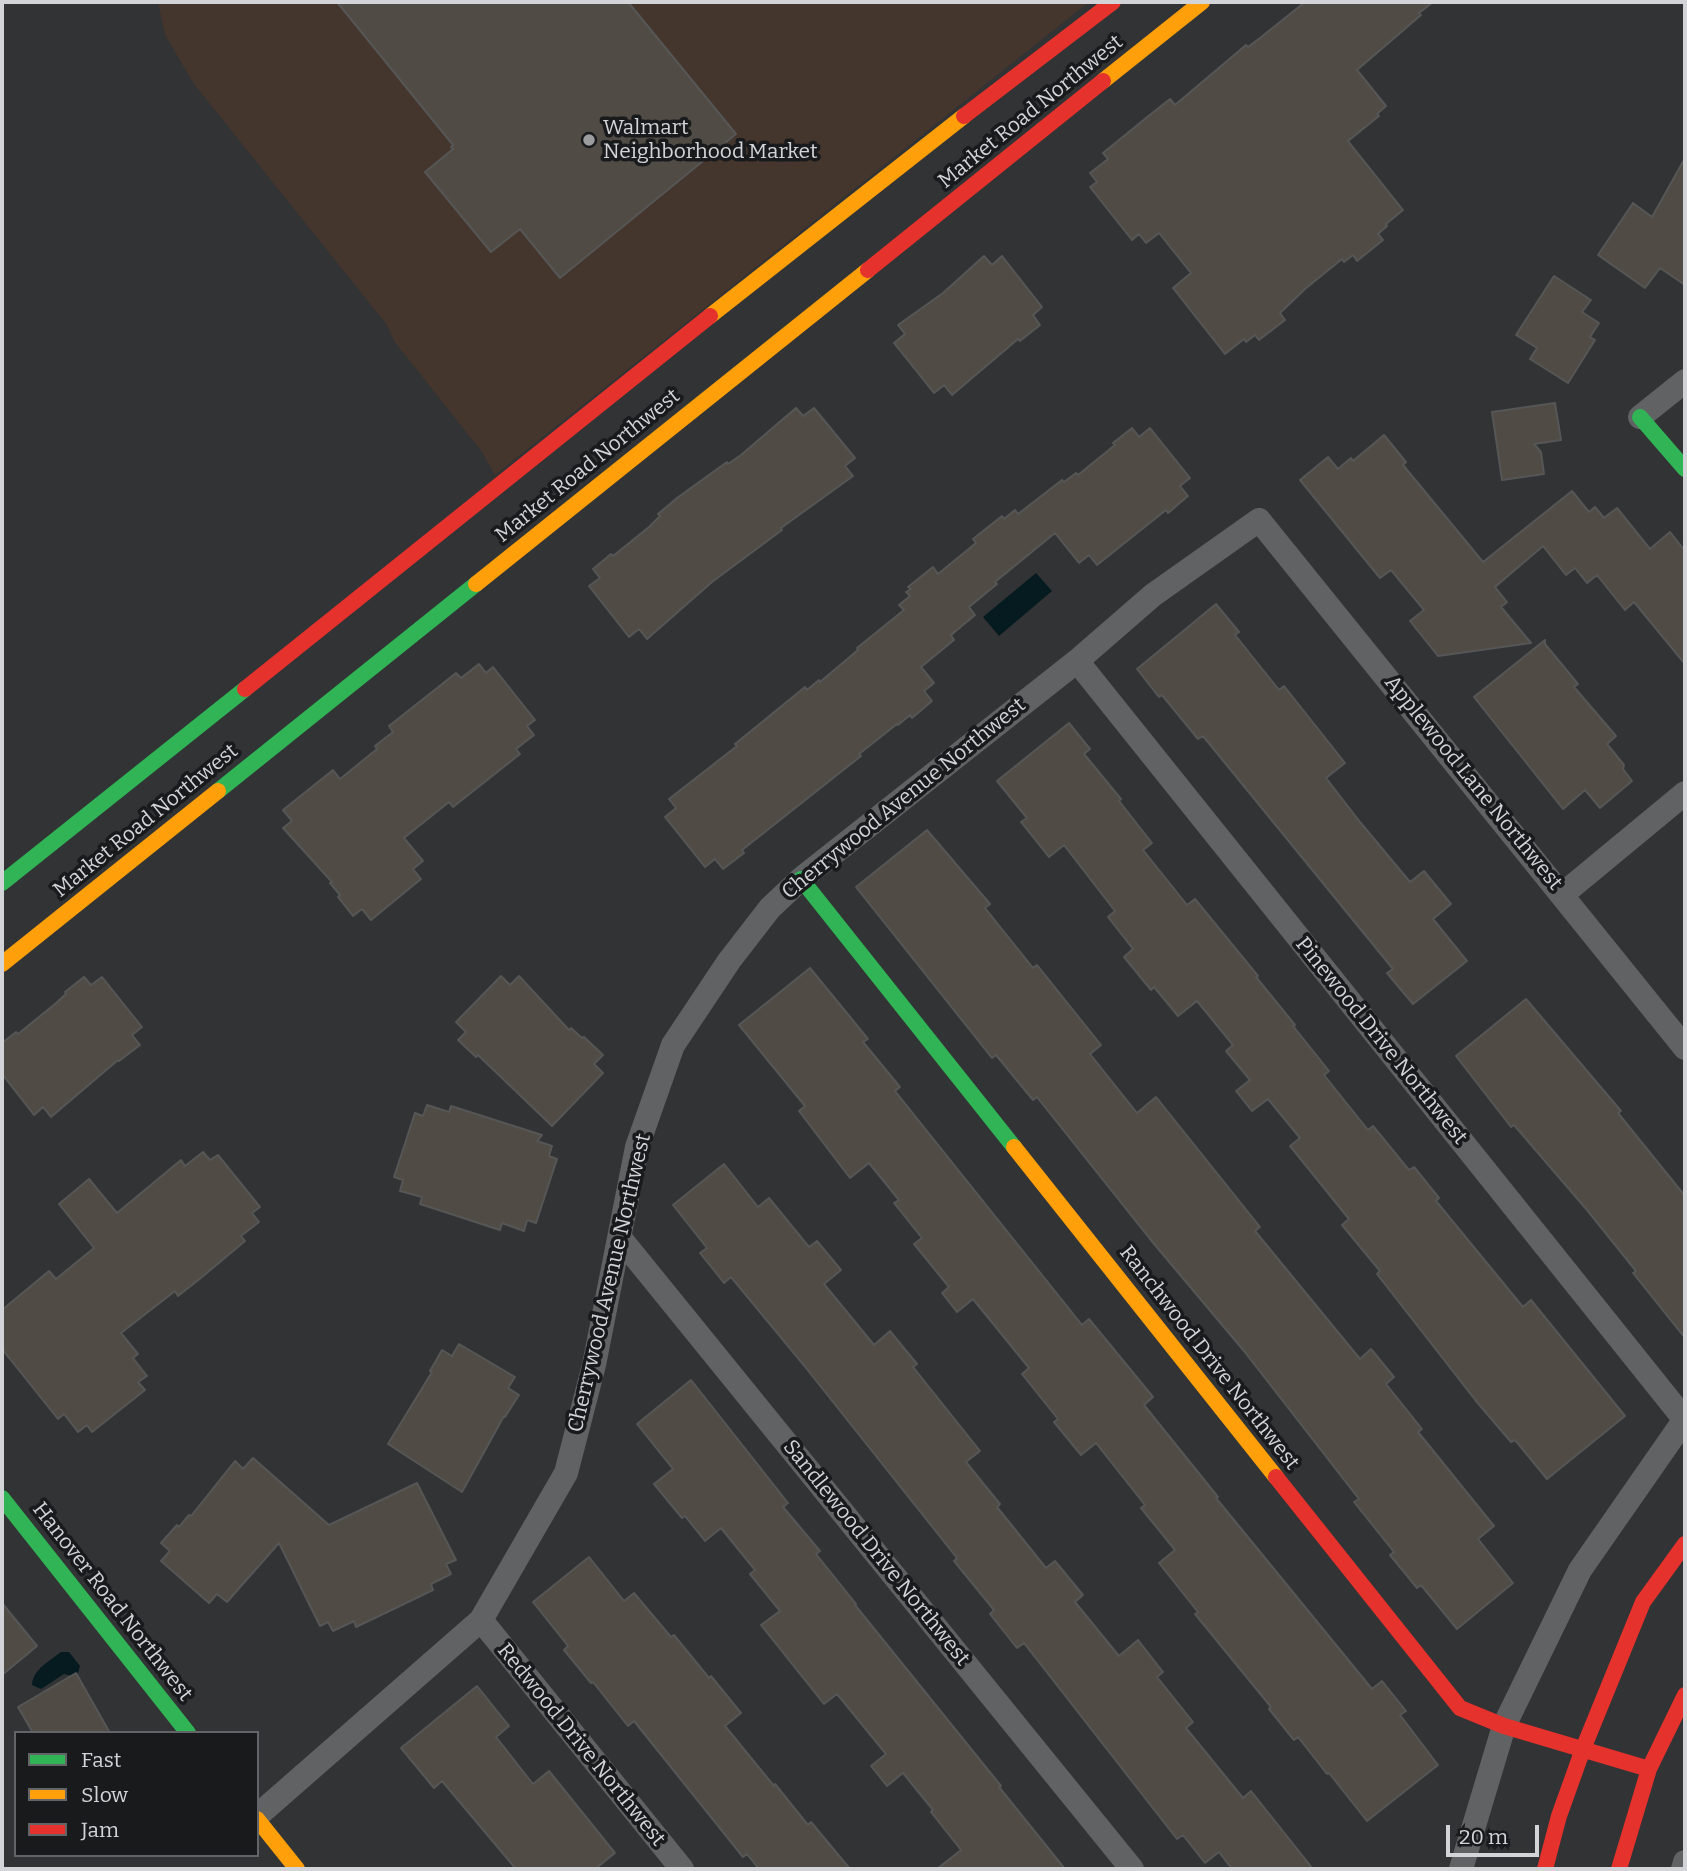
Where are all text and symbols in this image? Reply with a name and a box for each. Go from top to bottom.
street label: Market Road Northwest [934,30,1128,194]
place label: Walmart Neighborhood Market [603,115,818,165]
marker: Walmart Neighborhood Market [581,132,597,148]
street label: Market Road Northwest [491,384,685,548]
street label: Applewood Lane Northwest [1379,671,1567,895]
street label: Cherrywood Avenue Northwest [777,693,1031,905]
street label: Market Road Northwest [49,739,243,903]
street label: Pinewood Drive Northwest [1290,932,1472,1150]
street label: Cherrywood Avenue Northwest [563,1131,657,1435]
street label: Ranchwood Drive Northwest [1114,1241,1304,1475]
street label: Sandlewood Drive Northwest [777,1435,975,1671]
street label: Hanover Road Northwest [27,1498,197,1706]
street label: Redwood Drive Northwest [492,1639,670,1851]
legend [14,1731,259,1857]
text: Fast [81,1747,121,1773]
text: Slow [81,1782,128,1808]
scale bar [1449,1812,1542,1856]
text: Jam [81,1817,119,1843]
text: 20 m [1459,1824,1508,1850]

